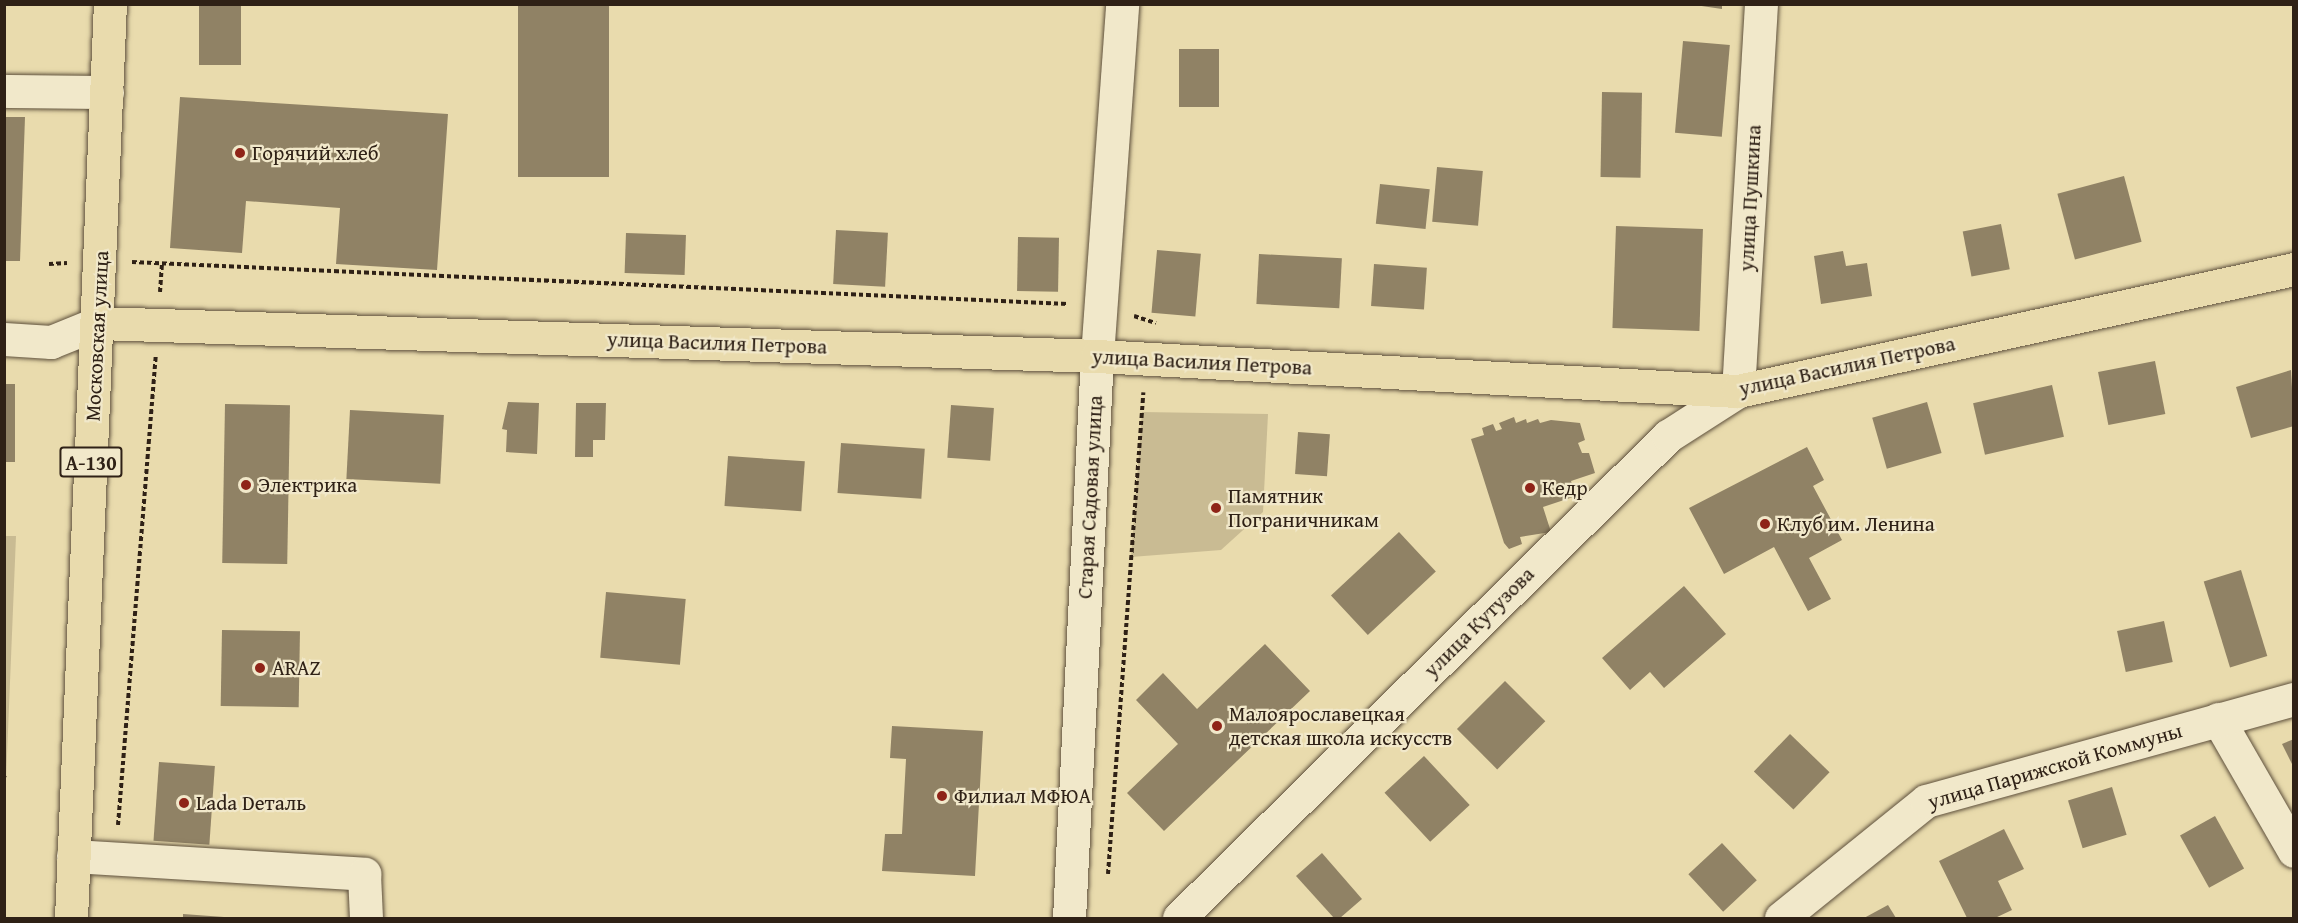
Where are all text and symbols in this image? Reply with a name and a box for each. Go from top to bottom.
street label: улица Пушкина [1734,124,1766,272]
place label: Горячий хлеб [252,140,379,166]
marker: Горячий хлеб [233,146,247,160]
street label: Московская улица [80,250,114,422]
street label: улица Василия Петрова [607,327,827,359]
street label: улица Василия Петрова [1737,331,1957,401]
street label: улица Василия Петрова [1091,344,1313,380]
street label: Старая Садовая улица [1072,395,1108,599]
road number: А-130 [58,445,124,479]
place label: Электрика [258,472,357,498]
place label: Кедр [1542,475,1587,501]
marker: Электрика [239,478,253,492]
marker: Кедр [1523,481,1537,495]
place label: Памятник Пограничникам [1228,483,1379,533]
marker: Памятник Пограничникам [1209,501,1223,515]
place label: Клуб им. Ленина [1777,511,1935,537]
marker: Клуб им. Ленина [1758,517,1772,531]
street label: улица Кутузова [1419,562,1539,682]
place label: ARAZ [272,655,321,681]
marker: ARAZ [253,661,267,675]
place label: Малоярославецкая детская школа искусств [1229,701,1452,751]
street label: улица Парижской Коммуны [1925,718,2185,814]
marker: Малоярославецкая детская школа искусств [1210,719,1224,733]
place label: Филиал МФЮА [954,783,1091,809]
marker: Филиал МФЮА [935,789,949,803]
place label: Lada Dеталь [196,790,306,816]
marker: Lada Dеталь [177,796,191,810]

